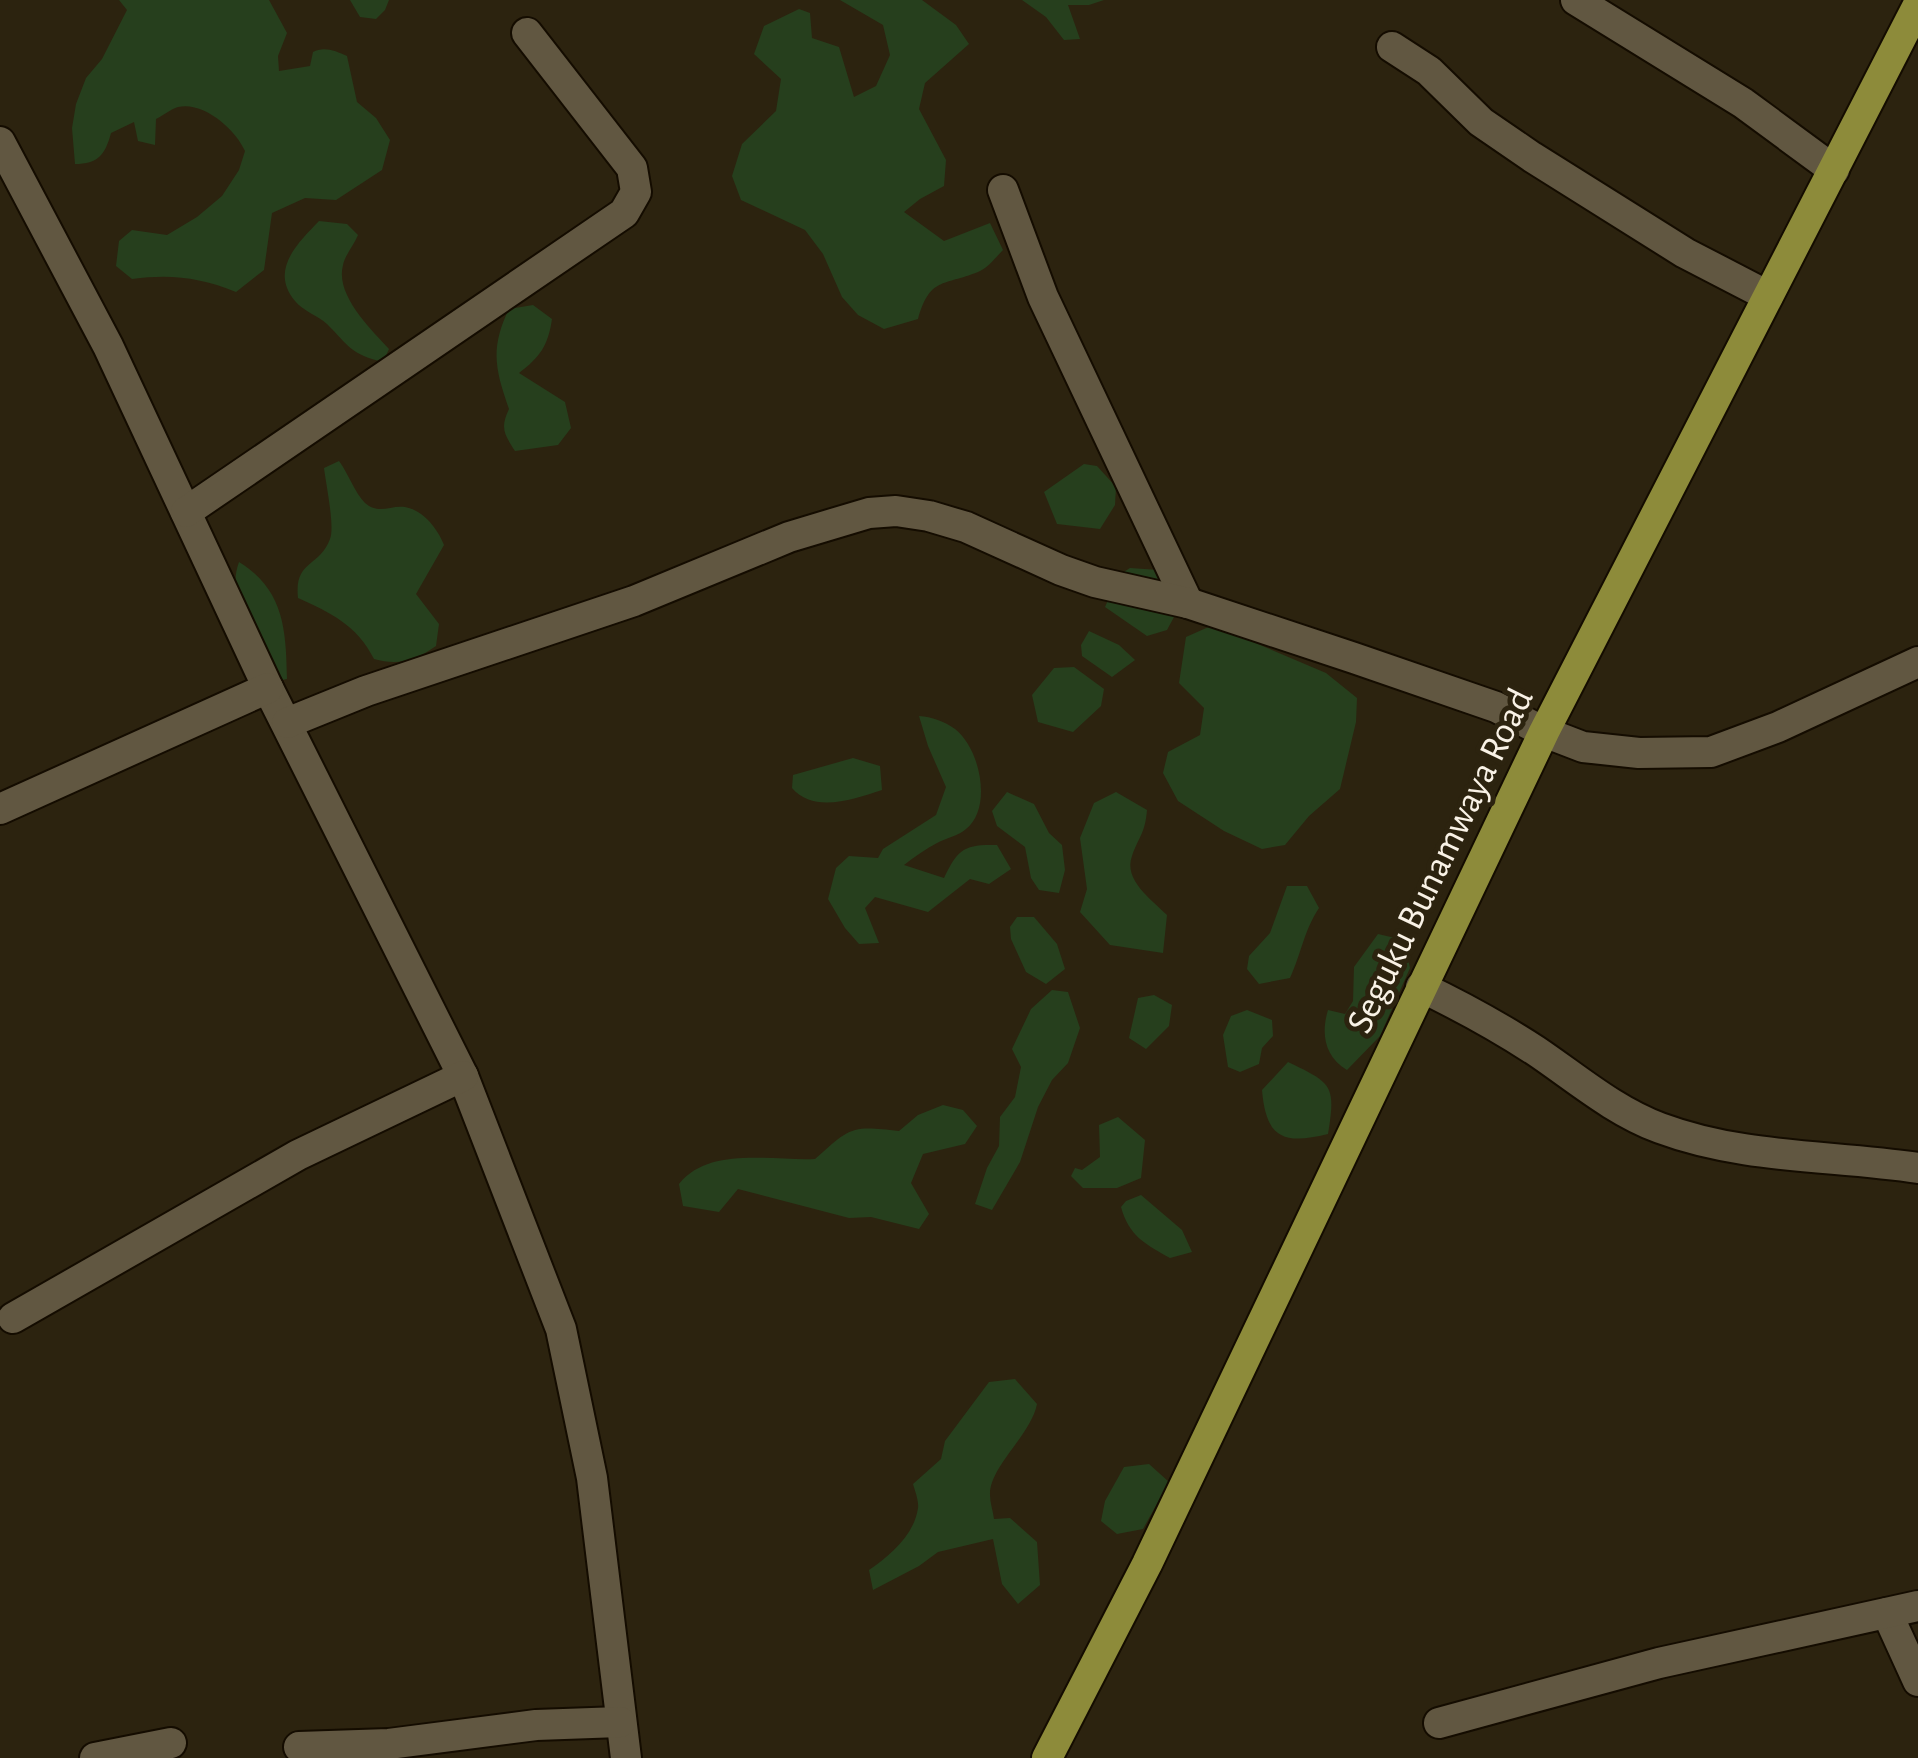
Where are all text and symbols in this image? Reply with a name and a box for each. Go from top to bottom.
street label: Seguku Bunamwaya Road [1341,683,1541,1039]

